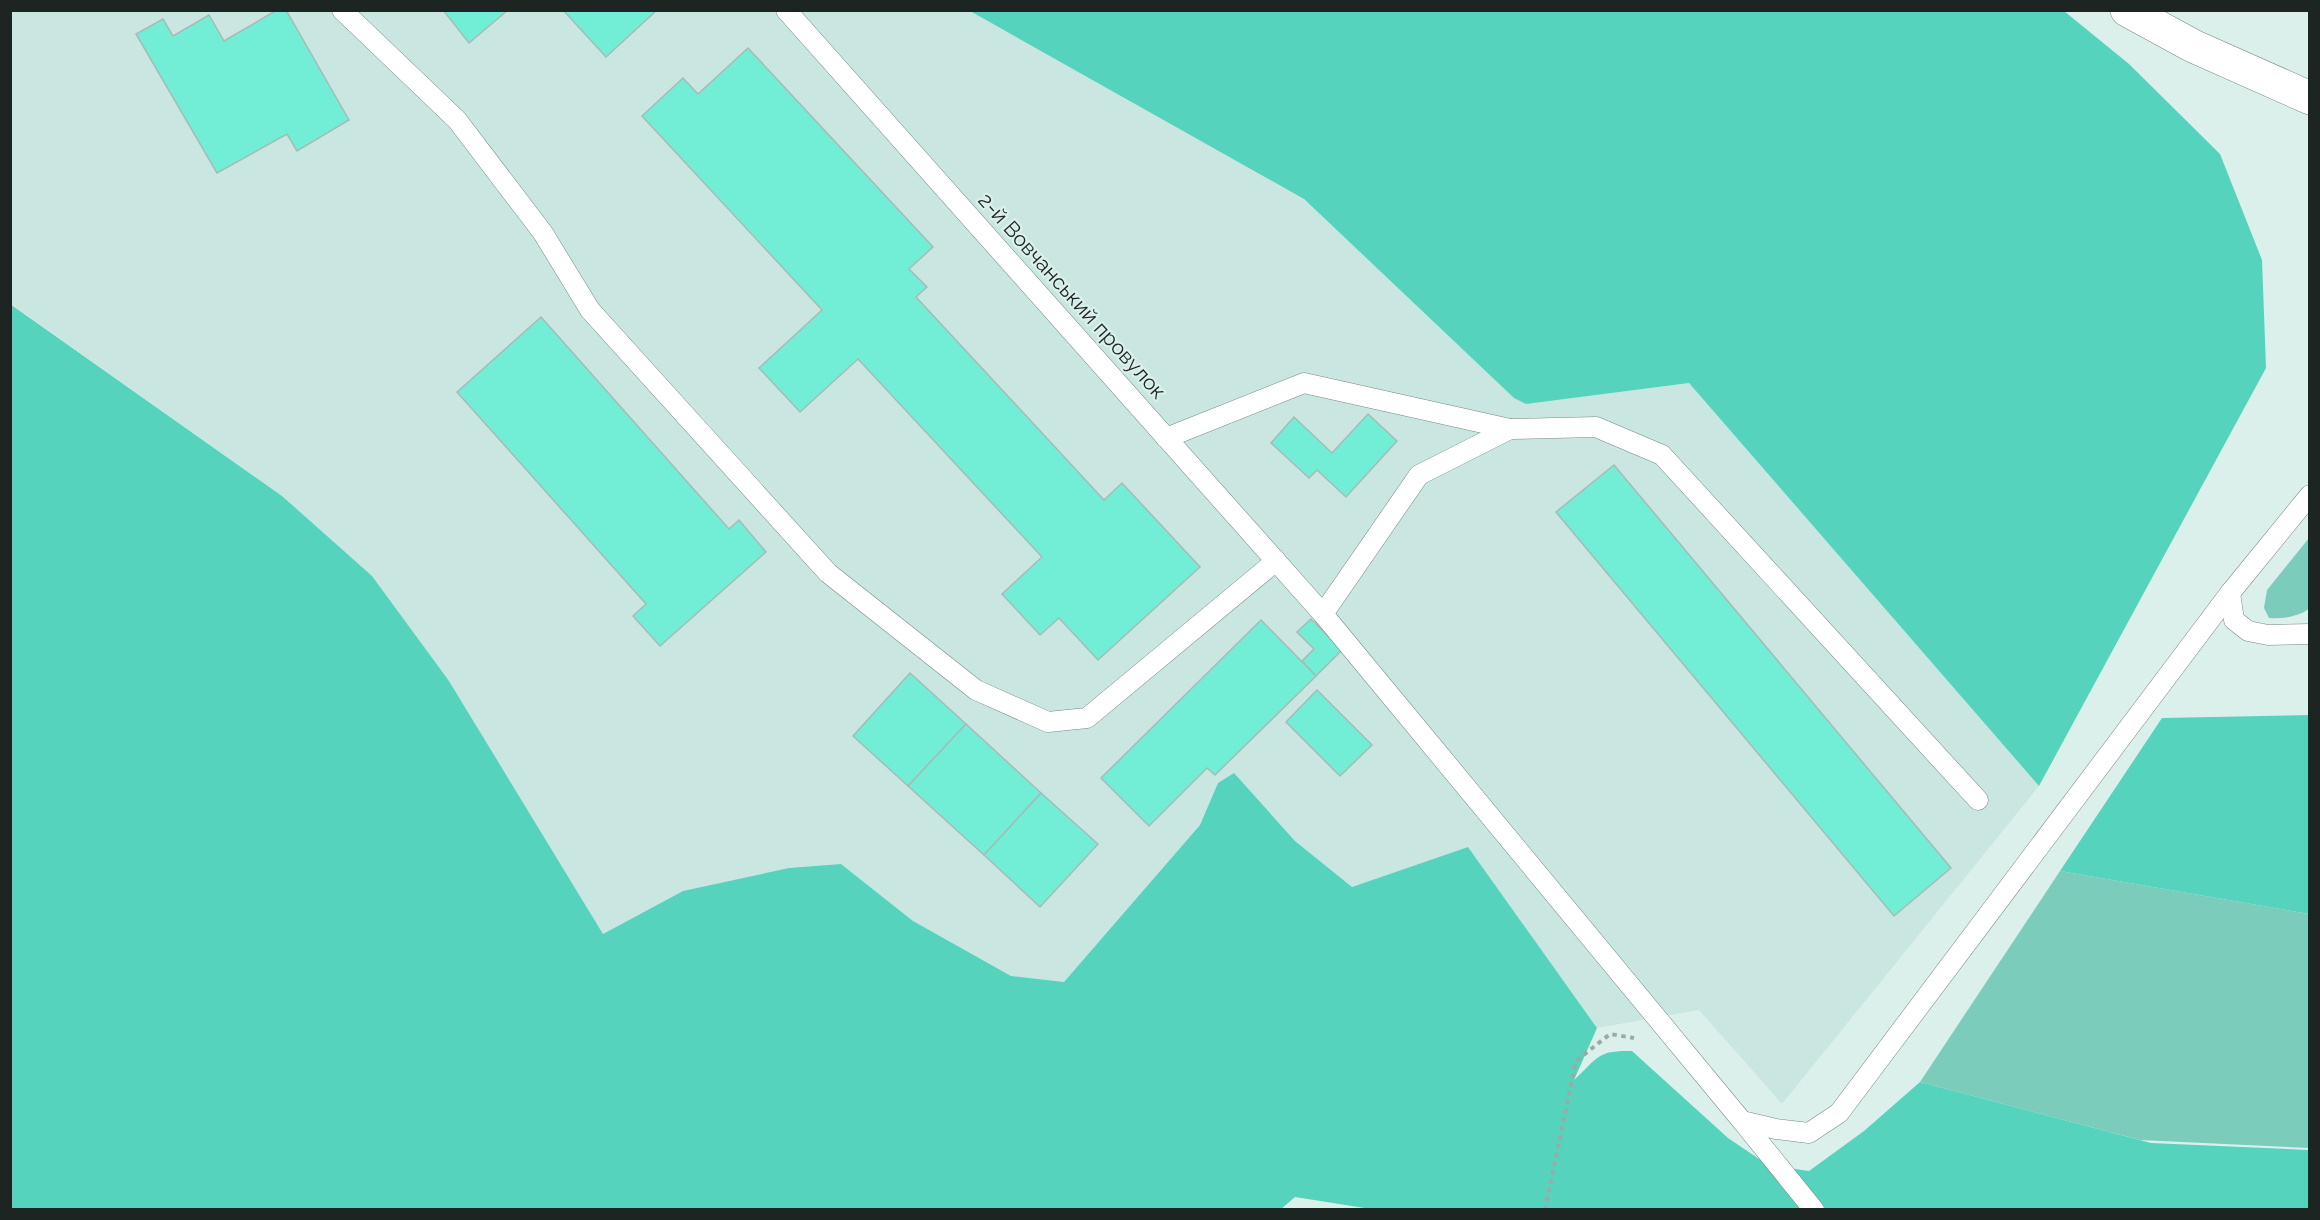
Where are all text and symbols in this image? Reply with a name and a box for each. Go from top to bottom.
street label: 2-й Вовчанський провулок [973,188,1171,404]

